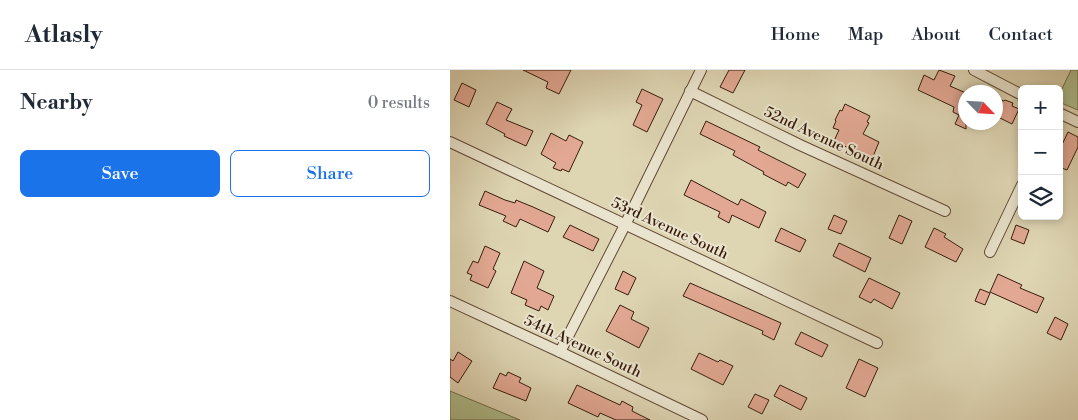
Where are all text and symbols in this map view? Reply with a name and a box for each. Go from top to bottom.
text: Atlasly [25,20,102,50]
text: Home [771,23,820,46]
text: Map [848,23,884,46]
text: About [912,23,961,46]
text: Contact [989,23,1053,46]
north arrow [958,85,1003,130]
map controls [1018,85,1063,220]
button: + [1018,85,1063,130]
text: Nearby [20,90,93,116]
text: 0 results [368,93,430,113]
street label: 52nd Avenue South [761,102,887,175]
button: − [1018,130,1063,175]
button: Save [20,150,220,197]
button: Share [230,150,430,197]
button: layers [1018,175,1063,220]
street label: 53rd Avenue South [608,193,731,264]
street label: 54th Avenue South [521,311,645,382]

